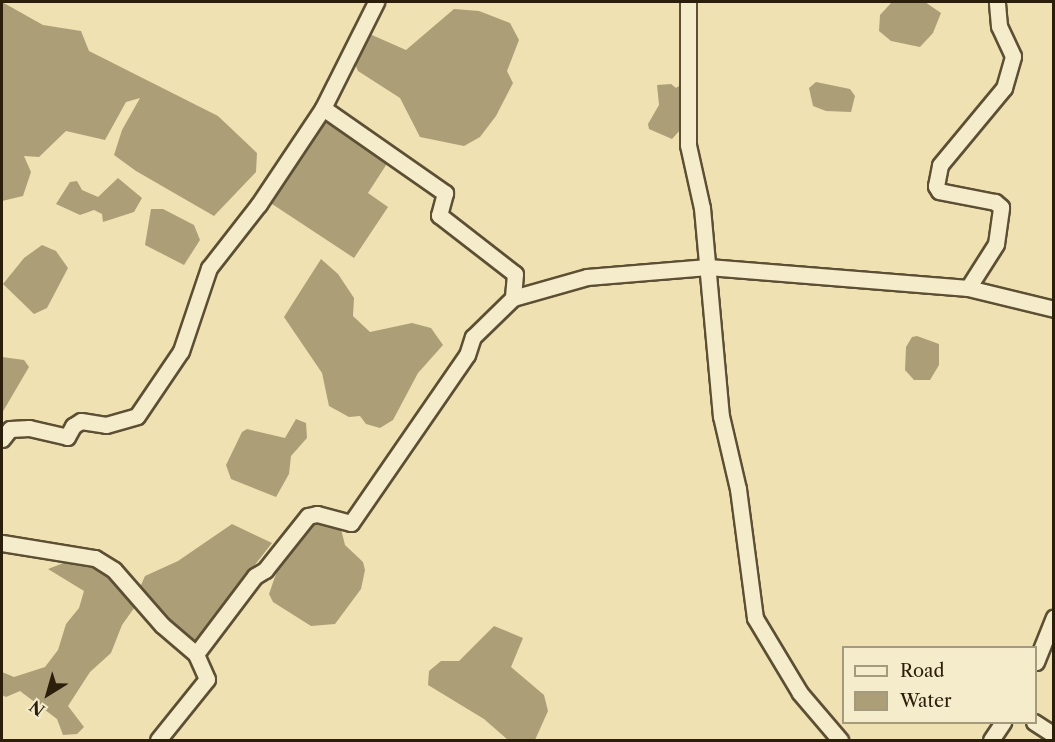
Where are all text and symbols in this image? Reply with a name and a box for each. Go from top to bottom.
legend [842,646,1037,724]
text: Road [900,660,945,682]
north arrow [18,664,78,724]
text: Water [900,690,952,712]
text: N [26,696,49,721]

